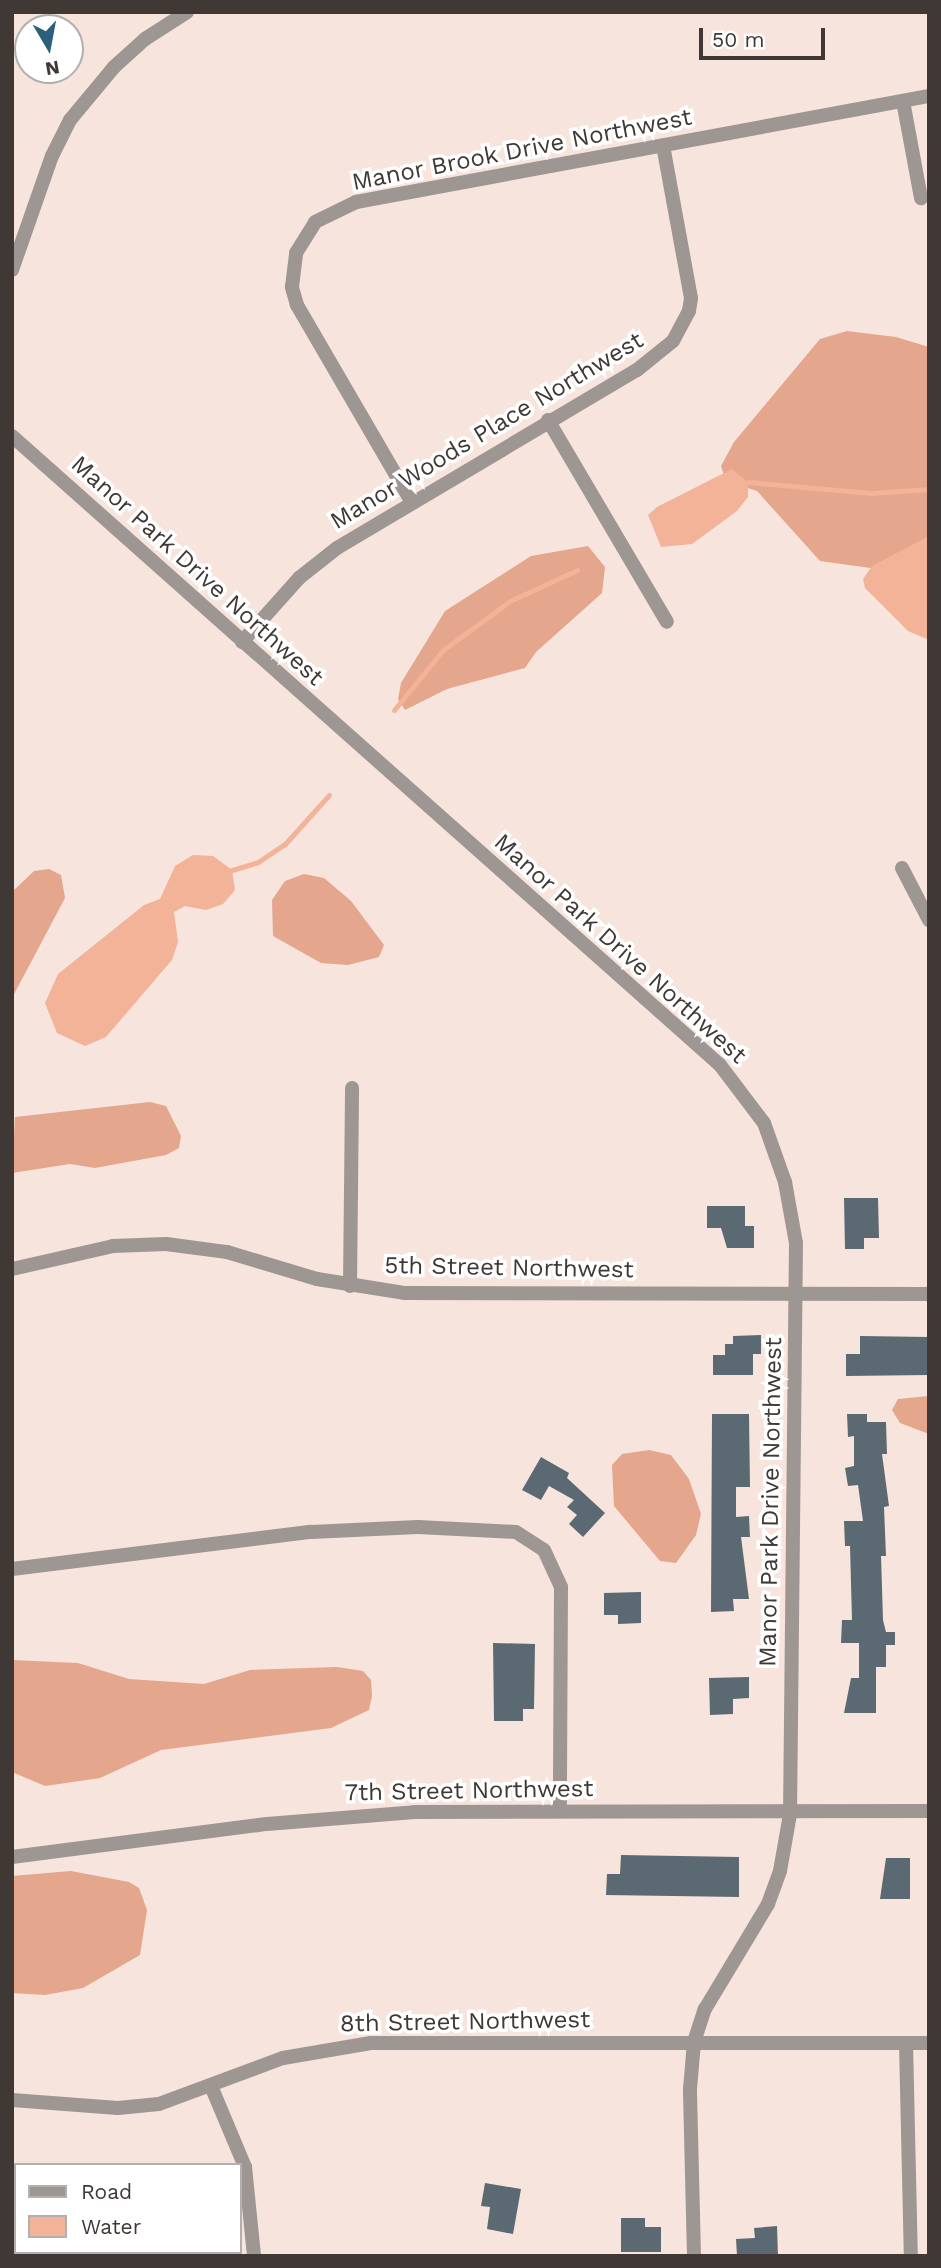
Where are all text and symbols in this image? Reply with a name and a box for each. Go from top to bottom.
north arrow [14,14,84,84]
scale bar [703,14,829,58]
text: 50 m [712,27,764,52]
text: N [43,56,61,81]
street label: Manor Brook Drive Northwest [349,103,695,197]
street label: Manor Woods Place Northwest [325,326,649,536]
street label: Manor Park Drive Northwest [64,450,330,692]
street label: Manor Park Drive Northwest [487,828,753,1070]
street label: 5th Street Northwest [384,1251,634,1285]
street label: Manor Park Drive Northwest [754,1336,788,1668]
street label: 7th Street Northwest [344,1774,594,1808]
street label: 8th Street Northwest [340,2005,590,2039]
legend [14,2163,242,2254]
text: Road [81,2179,132,2204]
text: Water [81,2214,141,2239]

